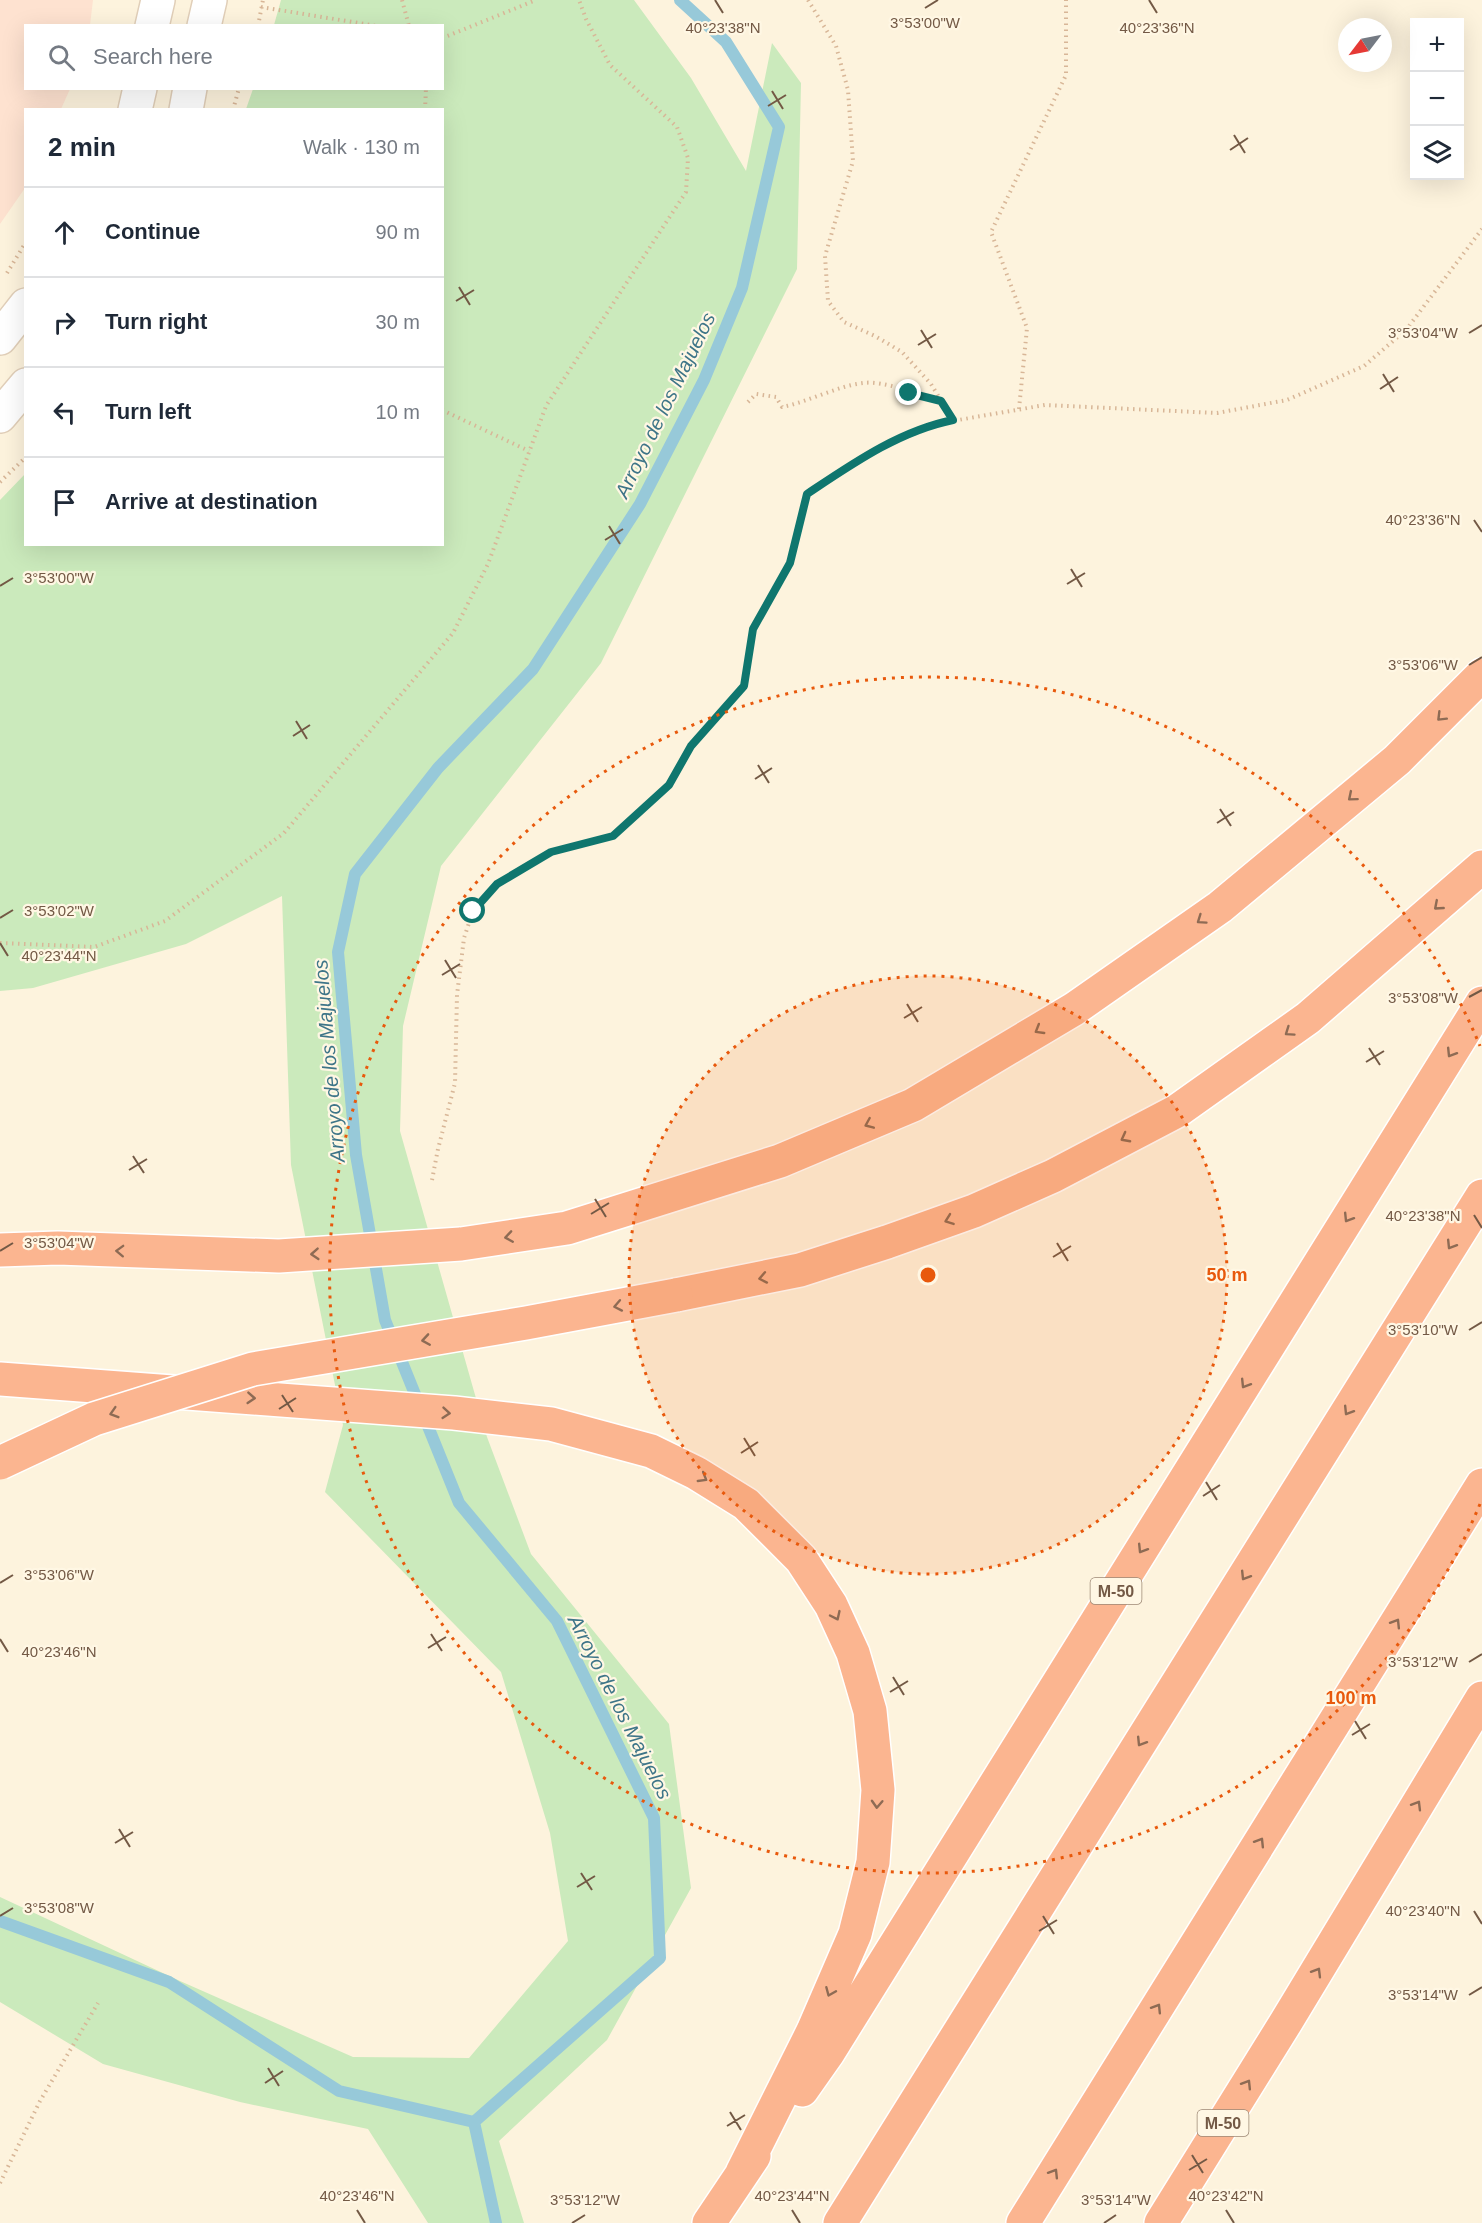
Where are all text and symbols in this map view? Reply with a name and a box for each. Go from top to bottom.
text: 3°53'00"W [890,14,961,31]
north arrow [1338,18,1392,72]
map controls [1410,18,1464,180]
button: + [1410,18,1464,72]
text: 40°23'38"N [685,19,761,36]
text: 40°23'36"N [1119,19,1195,36]
search box [24,24,444,90]
icon: search [45,41,78,74]
text: Search here [93,44,213,69]
button: − [1410,72,1464,126]
button: layers [1410,126,1464,180]
text: 2 min [48,132,116,162]
text: Walk · 130 m [303,136,420,158]
icon: ahead [48,216,81,249]
text: Continue [105,219,200,244]
text: 90 m [376,221,420,243]
icon: right [48,306,81,339]
text: Turn right [105,309,207,334]
water label: Arroyo de los Majuelos [610,309,719,502]
text: 30 m [376,311,420,333]
text: 3°53'04"W [1388,324,1459,341]
route end [895,379,921,405]
icon: left [48,396,81,429]
text: Turn left [105,399,191,424]
text: 10 m [376,401,420,423]
icon: arrive [48,486,81,519]
text: Arrive at destination [105,489,318,514]
text: 40°23'36"N [1385,511,1461,528]
text: 3°53'00"W [24,569,95,586]
text: 3°53'06"W [1388,656,1459,673]
one-way arrow [1437,709,1448,720]
one-way arrow [1348,790,1359,801]
route start [459,897,485,923]
one-way arrow [1434,899,1445,910]
text: 3°53'02"W [24,902,95,919]
one-way arrow [1196,913,1207,924]
text: 40°23'44"N [21,947,97,964]
water label: Arroyo de los Majuelos [309,959,349,1164]
text: 3°53'08"W [1388,989,1459,1006]
one-way arrow [1035,1022,1045,1034]
one-way arrow [1285,1025,1296,1036]
one-way arrow [1447,1047,1459,1057]
one-way arrow [864,1117,875,1129]
one-way arrow [1121,1131,1132,1142]
text: 40°23'38"N [1385,1207,1461,1224]
one-way arrow [1344,1212,1356,1222]
one-way arrow [944,1213,955,1225]
one-way arrow [505,1230,514,1242]
text: 3°53'04"W [24,1234,95,1251]
one-way arrow [1448,1239,1459,1250]
one-way arrow [116,1244,125,1257]
one-way arrow [311,1247,320,1260]
centre of rings [918,1265,938,1285]
text: 50 m [1206,1265,1248,1285]
one-way arrow [758,1270,768,1283]
one-way arrow [613,1299,623,1312]
text: 3°53'10"W [1388,1321,1459,1338]
one-way arrow [421,1333,431,1346]
one-way arrow [1241,1377,1252,1388]
one-way arrow [247,1391,256,1404]
one-way arrow [1344,1405,1356,1415]
one-way arrow [109,1406,120,1418]
one-way arrow [441,1406,450,1419]
one-way arrow [697,1470,707,1482]
one-way arrow [1137,1543,1149,1553]
text: 3°53'06"W [24,1566,95,1583]
one-way arrow [1241,1570,1252,1581]
road number: M-50 [1090,1578,1142,1604]
one-way arrow [829,1609,841,1620]
water label: Arroyo de los Majuelos [564,1610,676,1803]
one-way arrow [1389,1619,1401,1629]
text: 40°23'46"N [21,1643,97,1660]
text: 3°53'12"W [1388,1653,1459,1670]
text: 100 m [1325,1688,1377,1708]
one-way arrow [1137,1736,1149,1746]
one-way arrow [870,1800,883,1809]
one-way arrow [1410,1801,1422,1811]
one-way arrow [1253,1838,1264,1849]
text: 3°53'08"W [24,1899,95,1916]
text: 40°23'40"N [1385,1902,1461,1919]
one-way arrow [1309,1968,1321,1978]
one-way arrow [825,1985,837,1996]
text: 3°53'14"W [1388,1986,1459,2003]
one-way arrow [1150,2004,1161,2015]
one-way arrow [1240,2080,1252,2090]
road number: M-50 [1198,2110,1248,2136]
one-way arrow [1047,2169,1059,2179]
text: 40°23'46"N [319,2187,395,2204]
text: 40°23'44"N [754,2187,830,2204]
text: 40°23'42"N [1188,2187,1264,2204]
text: 3°53'12"W [550,2191,621,2208]
text: 3°53'14"W [1081,2191,1152,2208]

